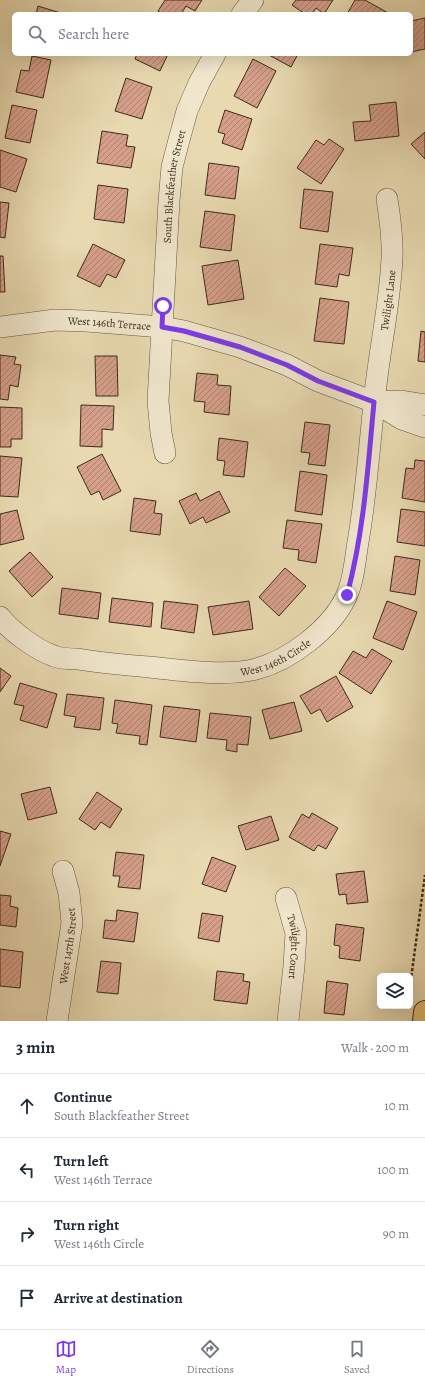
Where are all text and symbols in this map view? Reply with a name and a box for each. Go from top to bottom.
search box [12,12,413,56]
icon: search [26,23,48,45]
text: Search here [58,24,129,44]
street label: South Blackfeather Street [160,128,190,244]
street label: Twilight Lane [377,269,399,332]
route start [154,297,172,315]
street label: West 146th Terrace [67,313,152,334]
route end [338,586,356,604]
street label: West 146th Circle [239,635,314,680]
street label: West 147th Street [56,907,80,986]
street label: Twilight Court [283,913,303,980]
map controls [377,973,413,1009]
button: layers [377,973,413,1009]
text: 3 min [16,1036,55,1059]
text: Walk · 200 m [341,1039,409,1056]
text: Continue [54,1087,112,1107]
icon: ahead [16,1095,38,1117]
text: 10 m [384,1097,409,1114]
text: South Blackfeather Street [54,1107,189,1124]
text: Turn left [54,1151,109,1171]
icon: left [16,1159,38,1181]
text: 100 m [377,1161,409,1178]
text: West 146th Terrace [54,1171,152,1188]
text: Turn right [54,1215,119,1235]
icon: right [16,1223,38,1245]
text: 90 m [383,1225,409,1242]
text: West 146th Circle [54,1235,144,1252]
icon: arrive [16,1287,38,1309]
text: Arrive at destination [54,1288,183,1308]
tab: Map [55,1338,77,1377]
tab: Directions [187,1338,234,1377]
tab: Saved [344,1338,370,1377]

